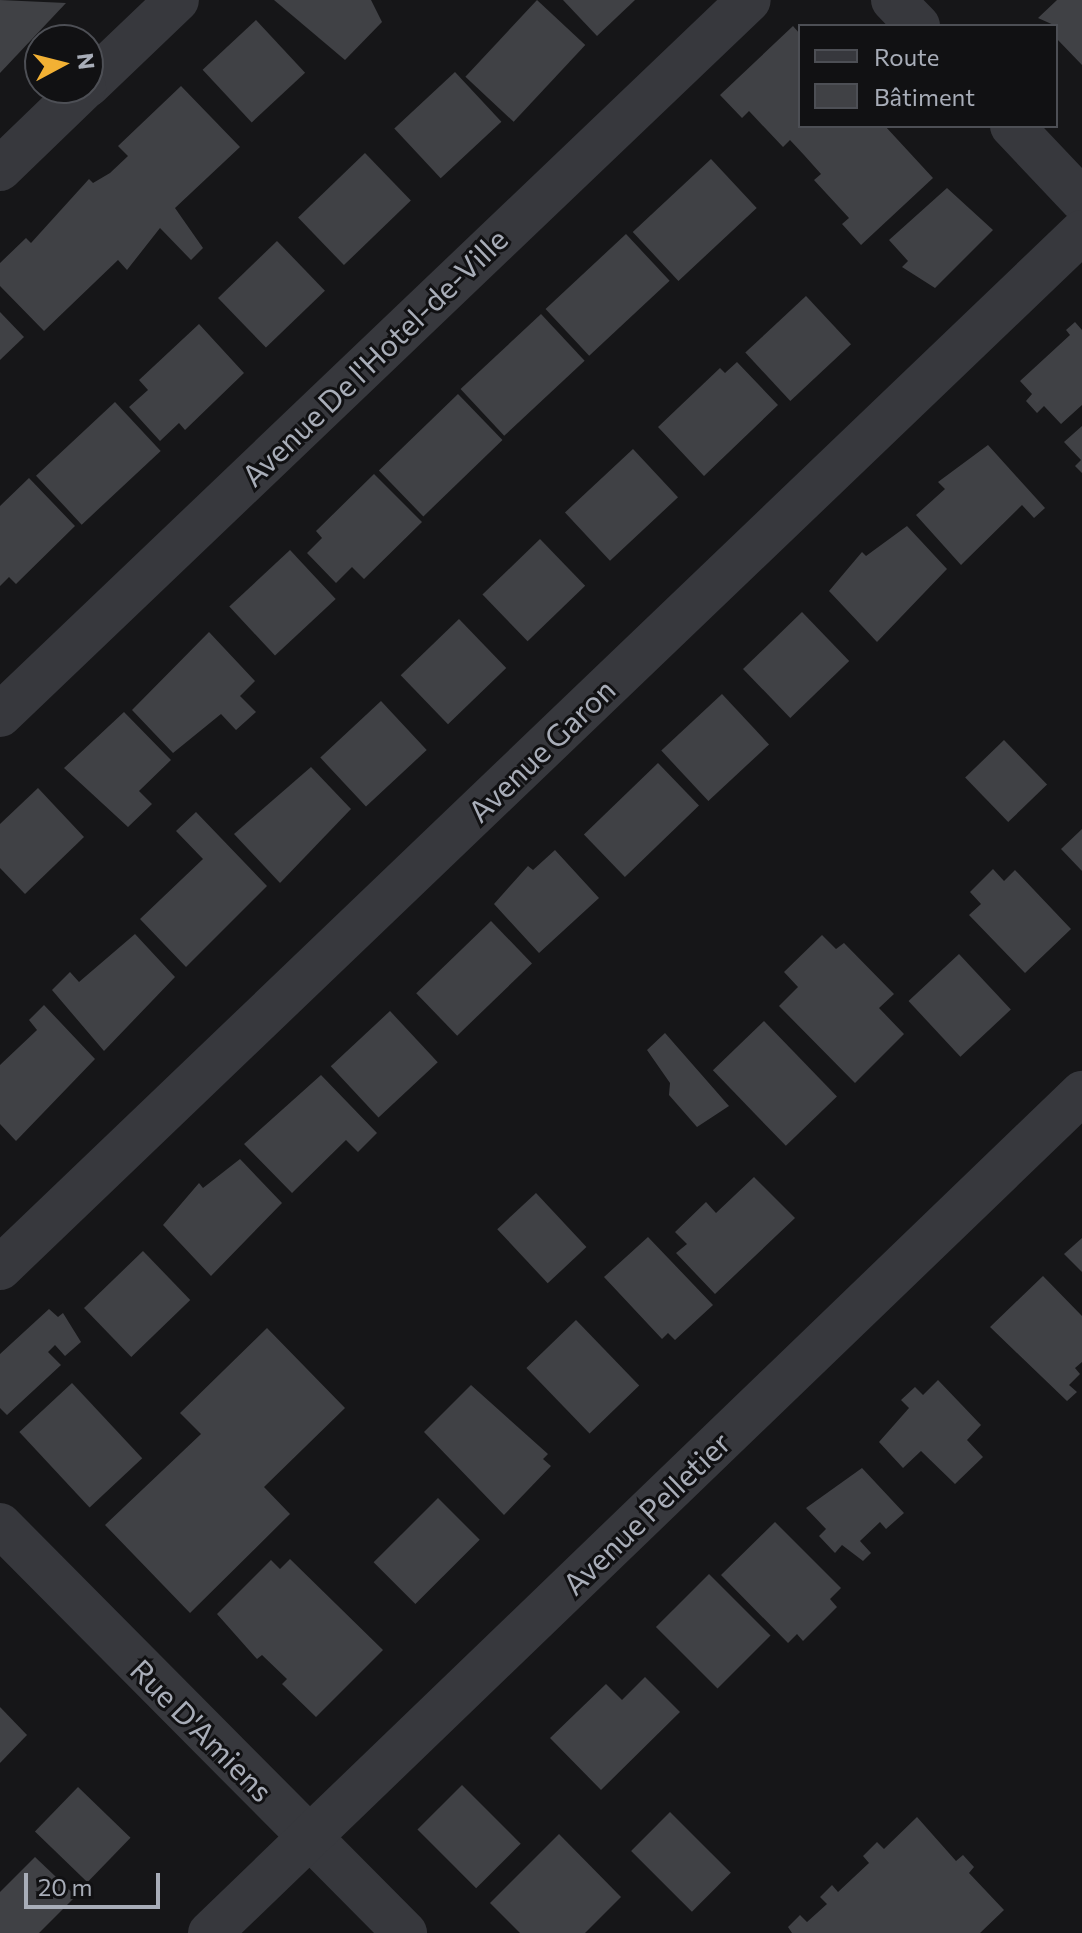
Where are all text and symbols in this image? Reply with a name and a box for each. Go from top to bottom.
north arrow [24,24,104,104]
legend [798,24,1058,128]
text: Route [874,42,939,71]
text: N [72,51,101,71]
text: Bâtiment [874,82,975,111]
street label: Avenue De l'Hotel-de-Ville [234,221,514,493]
street label: Avenue Garon [460,671,622,829]
street label: Avenue Pelletier [555,1424,737,1602]
street label: Rue D'Amiens [124,1652,280,1808]
scale bar [28,1857,164,1907]
text: 20 m [38,1872,92,1901]

